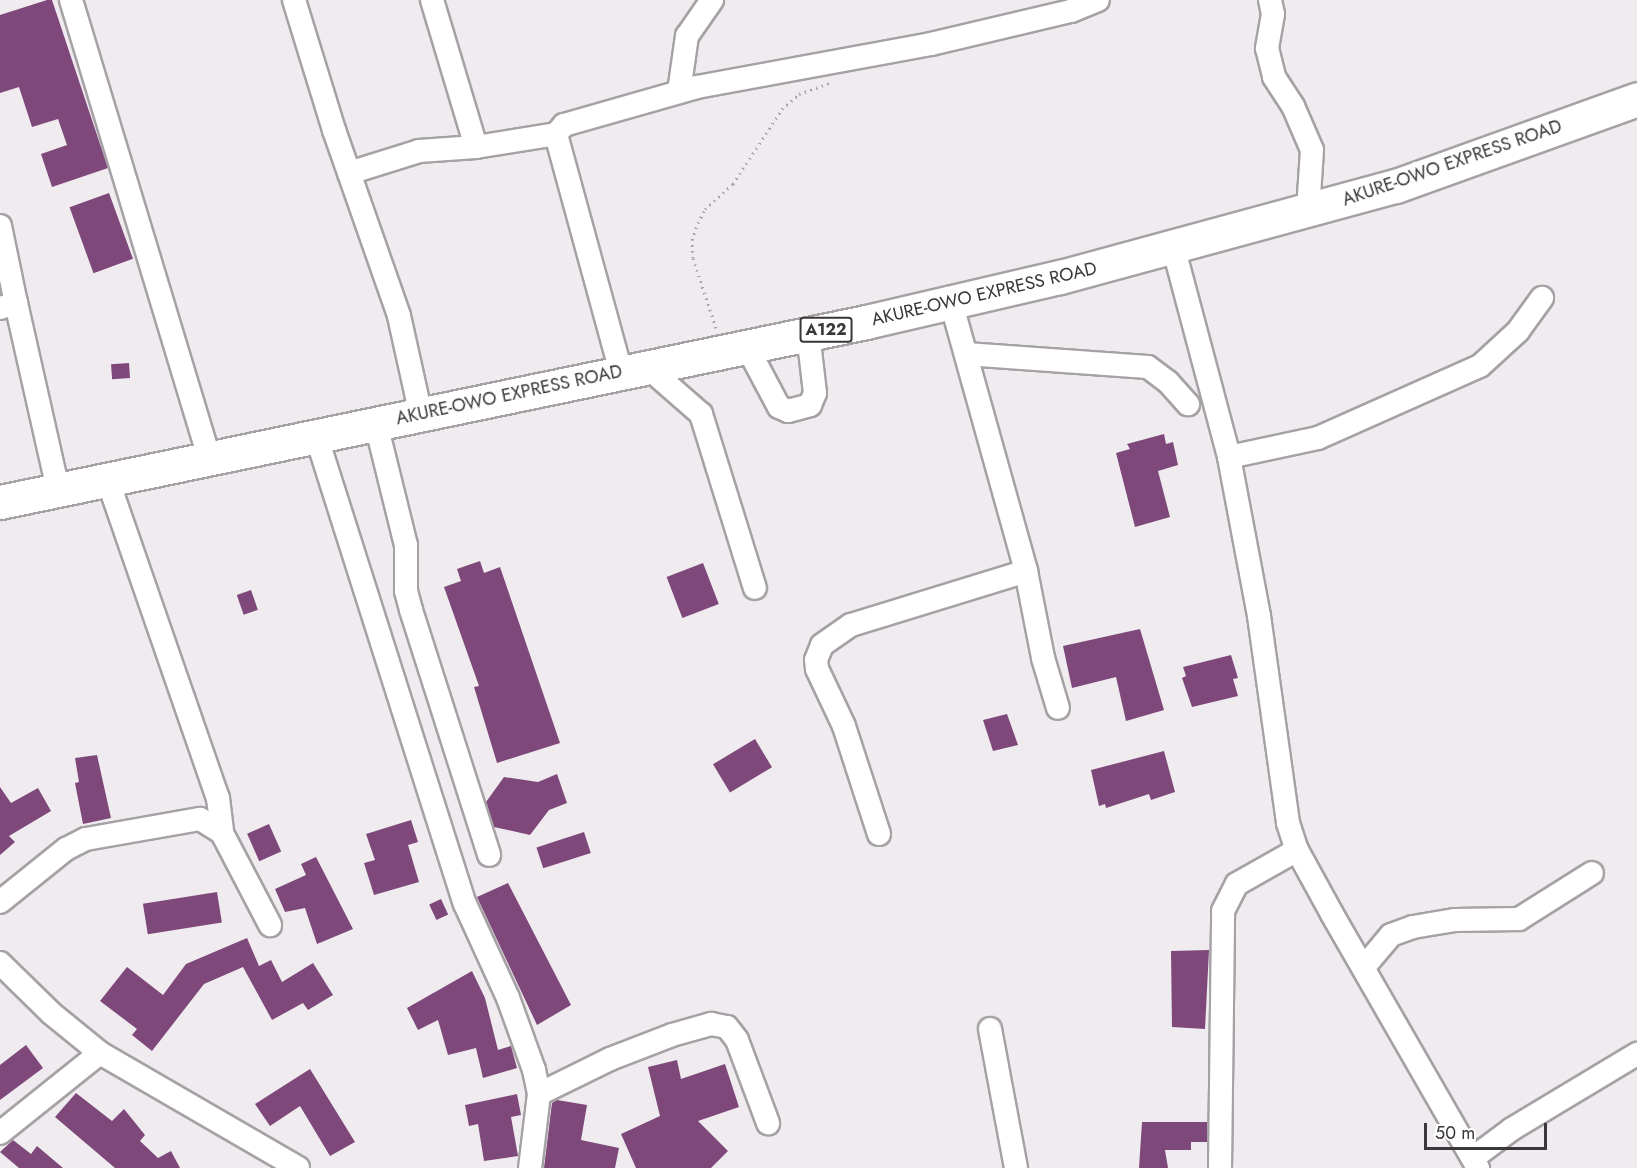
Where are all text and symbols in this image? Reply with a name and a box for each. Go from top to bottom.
street label: AKURE-OWO EXPRESS ROAD [1339,115,1565,211]
street label: AKURE-OWO EXPRESS ROAD [869,258,1099,330]
road number: A122 [799,317,853,343]
street label: AKURE-OWO EXPRESS ROAD [394,360,624,430]
scale bar [1427,1111,1550,1149]
text: 50 m [1435,1120,1475,1146]

